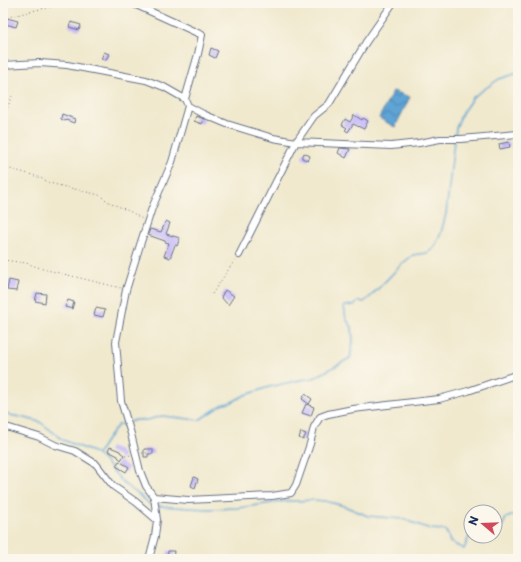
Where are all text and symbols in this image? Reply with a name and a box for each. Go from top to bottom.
north arrow [463,504,503,544]
text: N [464,513,483,527]

